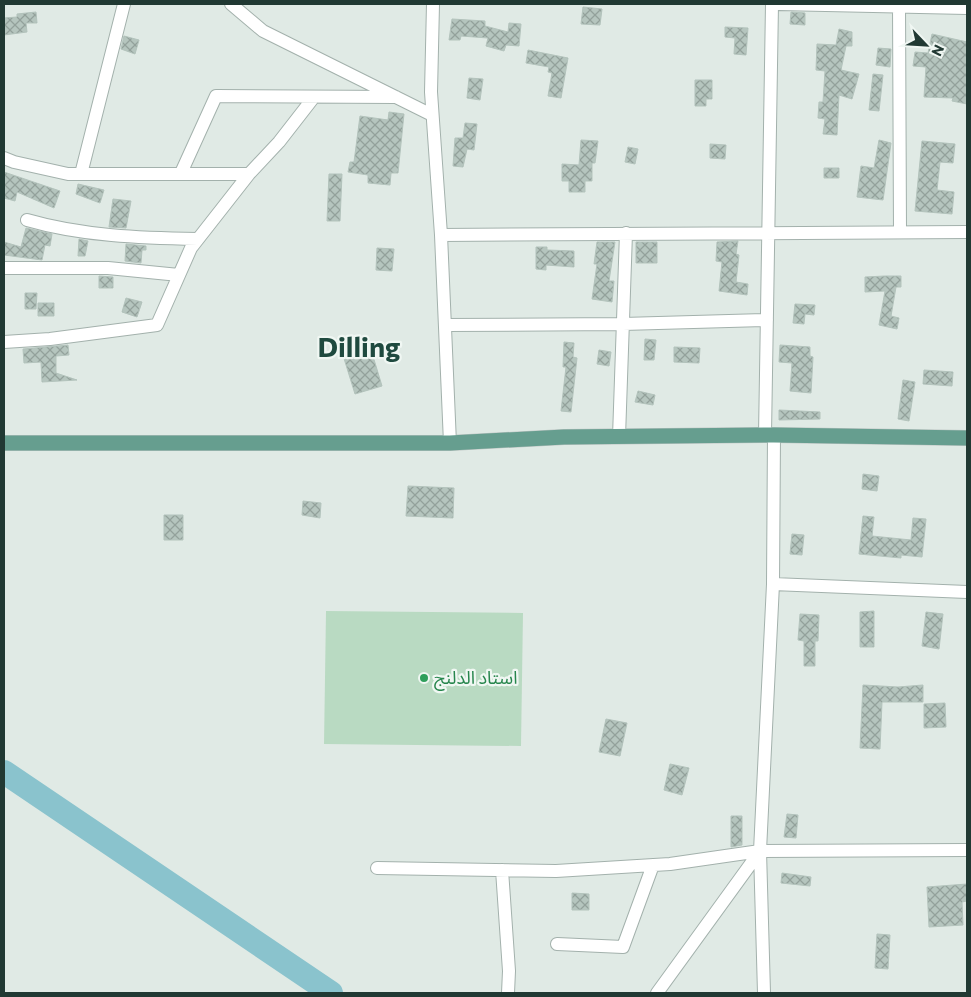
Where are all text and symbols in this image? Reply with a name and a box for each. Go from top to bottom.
north arrow [901,20,951,70]
text: N [928,42,948,59]
district label: Dilling [318,329,400,363]
place label: استاد الدلنج [434,666,517,691]
marker: استاد الدلنج [418,672,430,684]

